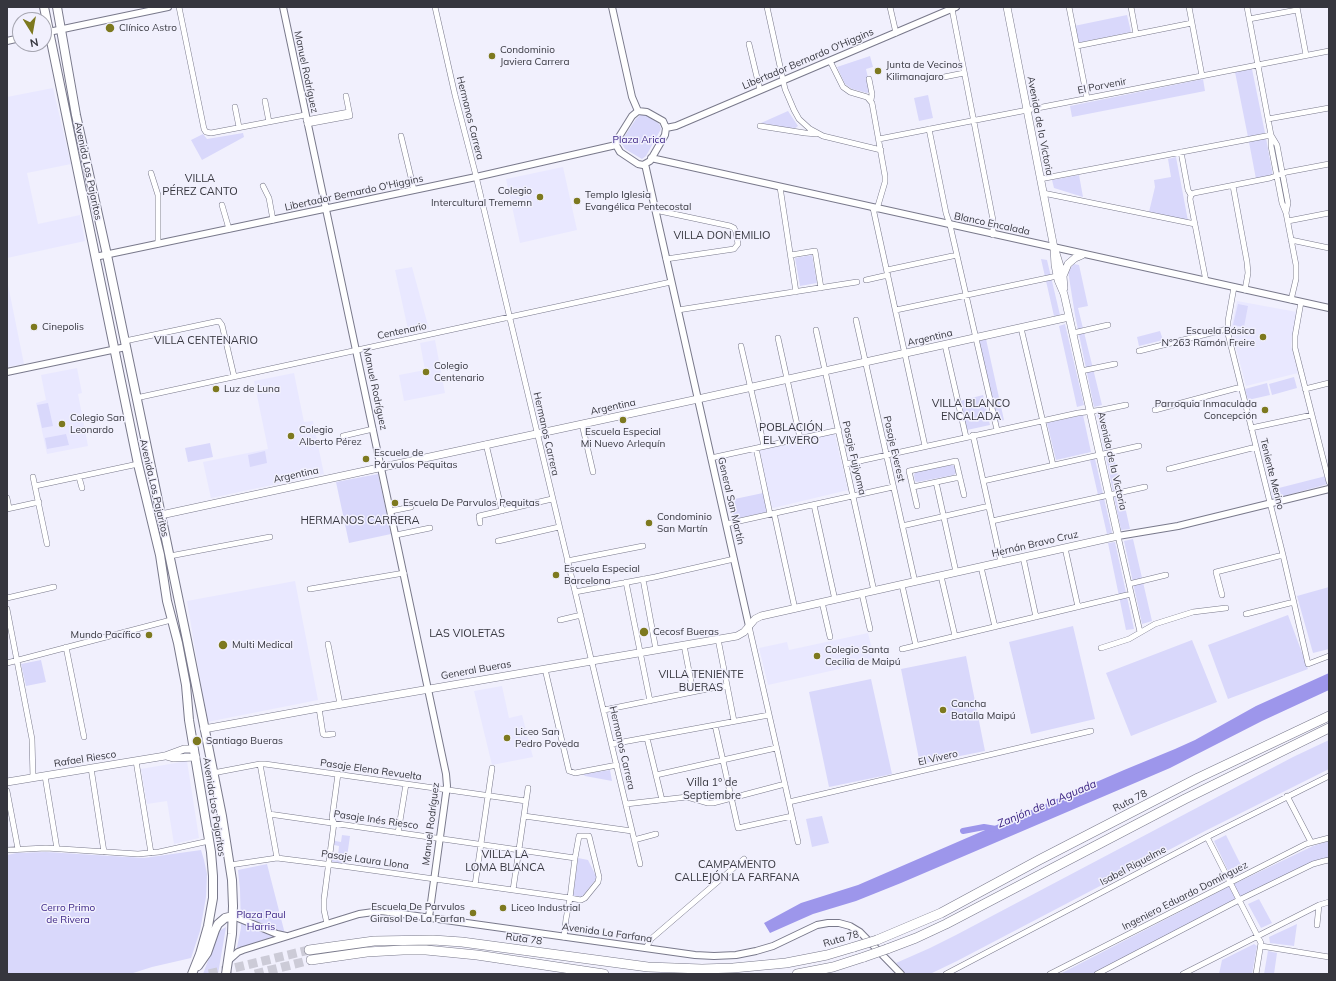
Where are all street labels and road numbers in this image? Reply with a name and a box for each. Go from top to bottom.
street label: Libertador Bernardo O'Higgins [741,26,875,92]
street label: Manuel Rodríguez [291,30,321,114]
street label: Hermanos Carrera [454,75,486,161]
street label: Avenida de la Victoria [1024,75,1056,177]
street label: El Porvenir [1077,75,1127,97]
street label: Avenida Los Pajaritos [72,121,104,221]
street label: Libertador Bernardo O'Higgins [284,172,424,214]
street label: Blanco Encalada [953,210,1031,238]
street label: Centenario [376,320,428,342]
street label: Argentina [906,327,954,349]
street label: Manuel Rodríguez [360,347,390,431]
street label: Hermanos Carrera [531,391,561,477]
street label: Argentina [589,396,637,418]
street label: Avenida de la Victoria [1095,410,1129,512]
street label: Pasaje Everest [881,415,907,483]
street label: Pasaje Fujiyama [840,420,868,496]
street label: Teniente Merino [1257,437,1287,511]
street label: Avenida Los Pajaritos [137,438,171,538]
street label: General San Martín [715,456,747,546]
street label: Argentina [272,464,320,486]
street label: Hernán Bravo Cruz [991,528,1079,560]
street label: General Bueras [440,658,512,682]
street label: Hermanos Carrera [607,705,637,791]
street label: Rafael Riesco [53,748,117,770]
street label: El Vivero [917,748,959,768]
street label: Avenida Los Pajaritos [200,757,228,857]
street label: Pasaje Elena Revuelta [319,757,423,783]
street label: Manuel Rodríguez [420,782,442,866]
street label: Ruta 78 [1111,787,1149,815]
street label: Pasaje Inés Riesco [333,808,419,832]
street label: Isabel Riquelme [1098,844,1168,888]
street label: Pasaje Laura Llona [320,848,410,872]
street label: Ingeniero Eduardo Domínguez [1120,859,1250,933]
street label: Avenida La Farfana [561,921,653,945]
street label: Ruta 78 [822,928,860,950]
street label: Ruta 78 [505,930,543,948]

